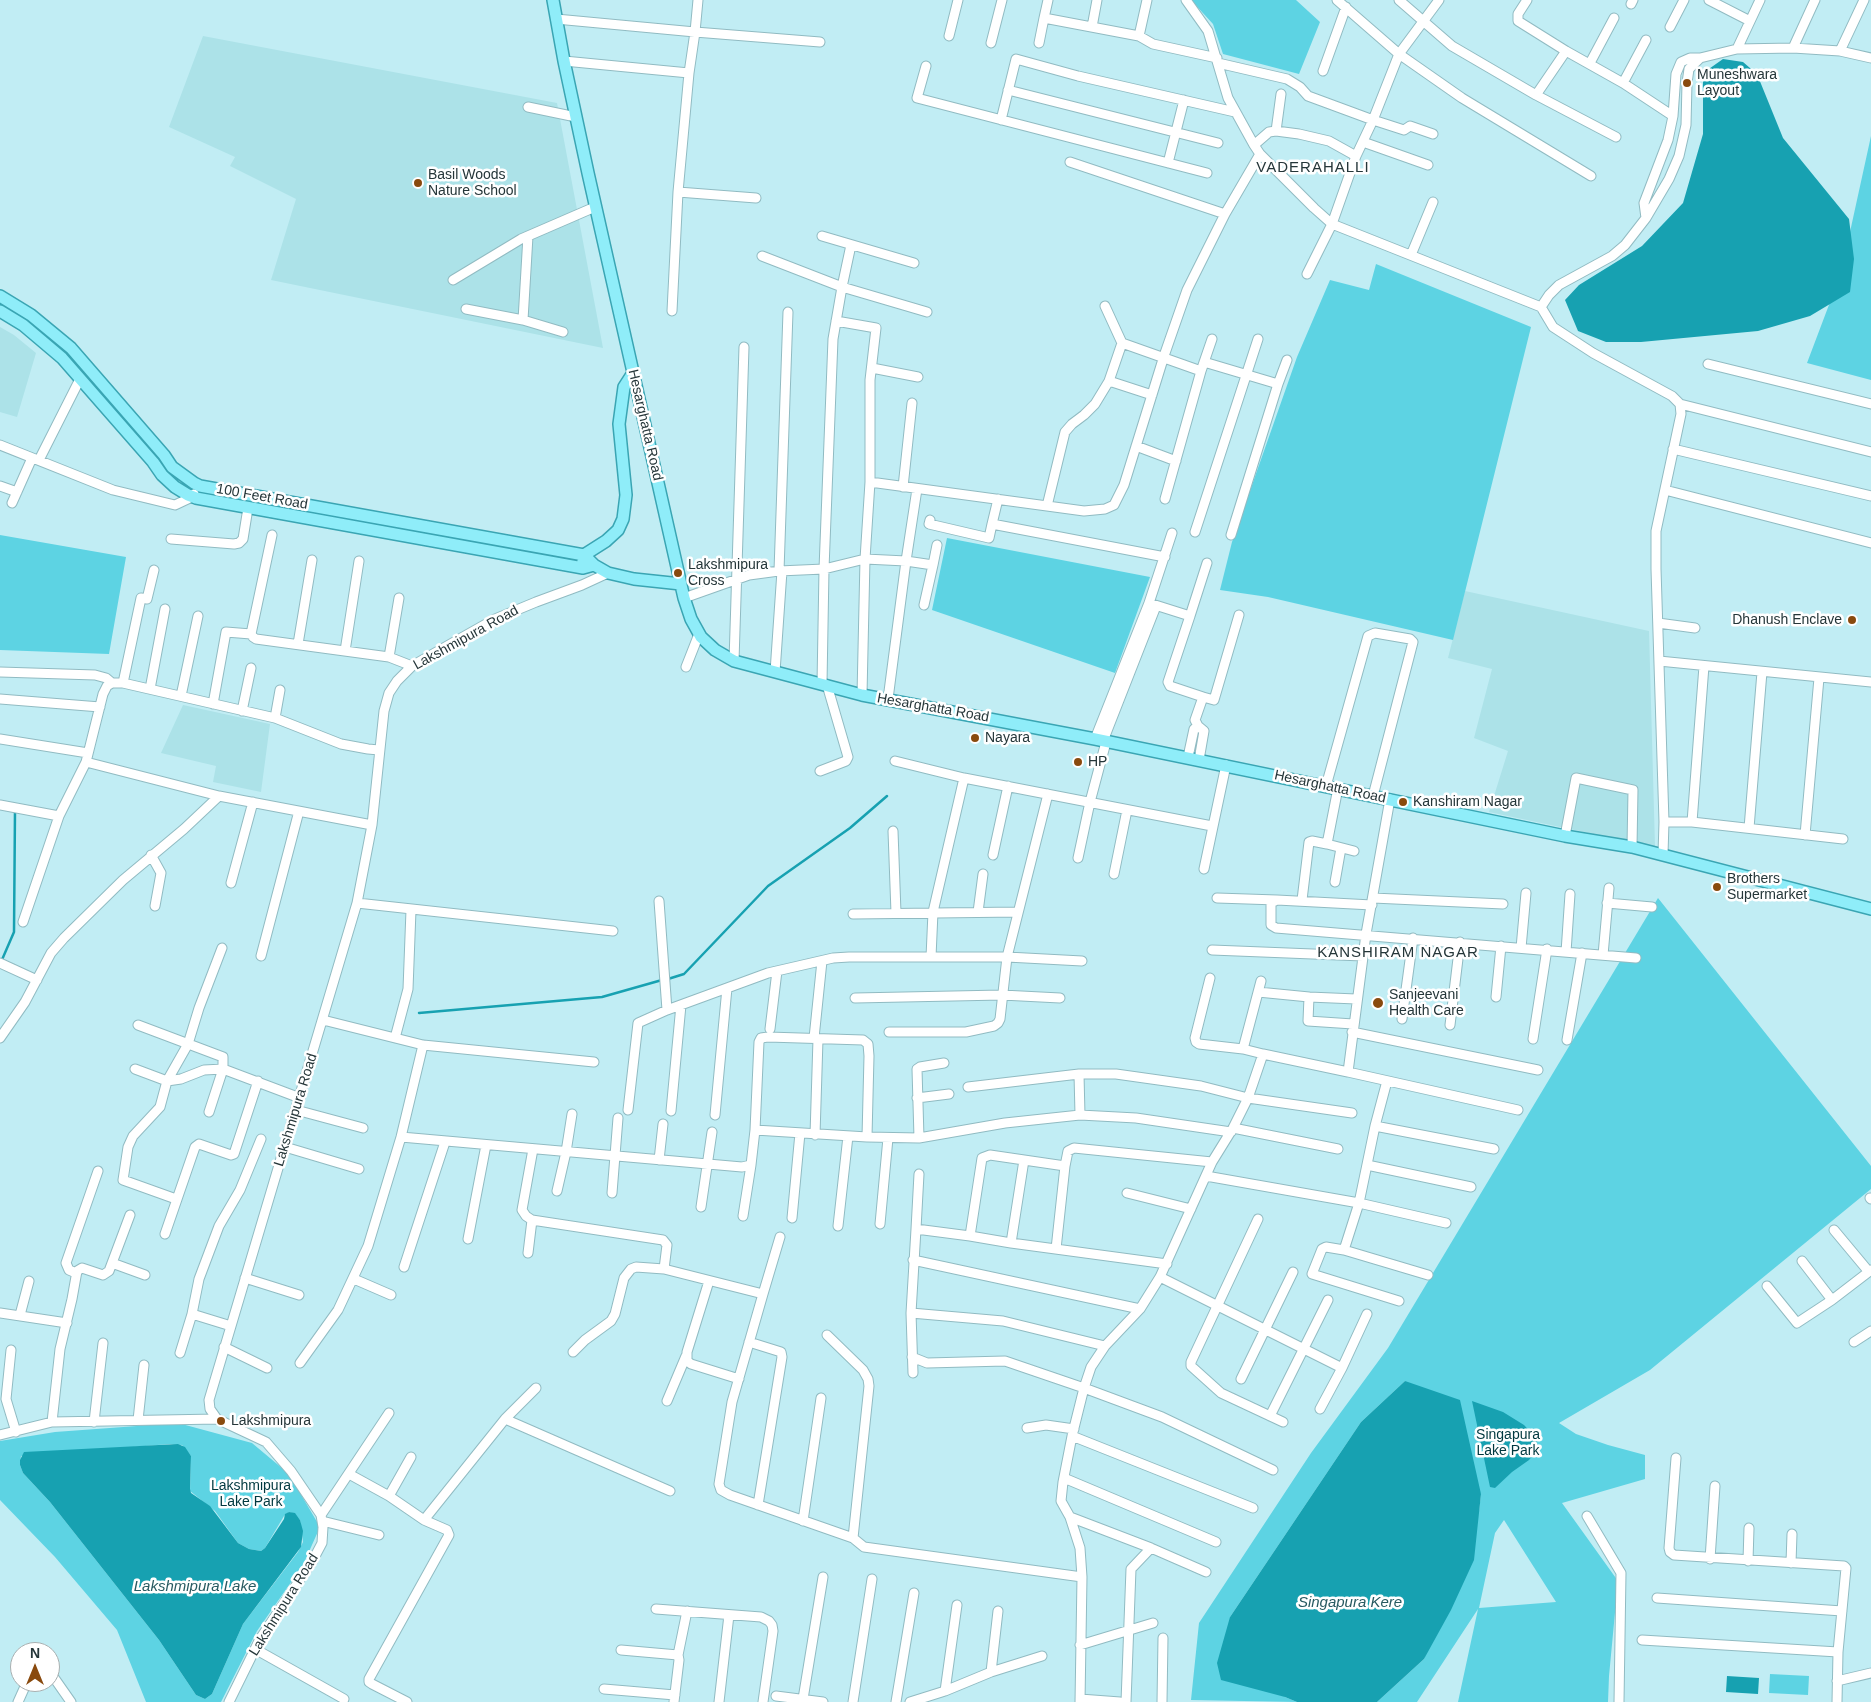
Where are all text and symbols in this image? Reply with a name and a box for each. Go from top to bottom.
place label: Muneshwara Layout [1697,67,1777,100]
marker: Muneshwara Layout [1681,77,1693,89]
district label: VADERAHALLI [1255,159,1371,177]
place label: Basil Woods Nature School [428,167,517,200]
marker: Basil Woods Nature School [412,177,424,189]
street label: Hesarghatta Road [624,368,666,482]
street label: 100 Feet Road [215,481,309,513]
place label: Lakshmipura Cross [688,557,768,590]
marker: Lakshmipura Cross [672,567,684,579]
street label: Lakshmipura Road [411,602,521,674]
place label: Dhanush Enclave [1732,612,1842,628]
marker: Dhanush Enclave [1846,614,1858,626]
street label: Hesarghatta Road [876,690,990,726]
place label: Nayara [985,730,1030,746]
marker: Nayara [969,732,981,744]
place label: HP [1088,754,1107,770]
marker: HP [1072,756,1084,768]
street label: Hesarghatta Road [1273,767,1387,807]
place label: Kanshiram Nagar [1413,794,1522,810]
marker: Kanshiram Nagar [1397,796,1409,808]
place label: Brothers Supermarket [1727,871,1807,904]
marker: Brothers Supermarket [1711,881,1723,893]
district label: KANSHIRAM NAGAR [1315,944,1481,962]
place label: Sanjeevani Health Care [1389,987,1464,1020]
marker: Sanjeevani Health Care [1371,996,1385,1010]
street label: Lakshmipura Road [271,1051,321,1169]
place label: Lakshmipura [231,1413,311,1429]
marker: Lakshmipura [215,1415,227,1427]
park label: Singapura Lake Park [1476,1427,1540,1460]
park label: Lakshmipura Lake Park [211,1478,291,1510]
street label: Lakshmipura Road [246,1551,322,1659]
water label: Lakshmipura Lake [134,1578,256,1596]
water label: Singapura Kere [1298,1594,1402,1612]
north arrow [10,1642,60,1692]
text: N [30,1645,40,1661]

